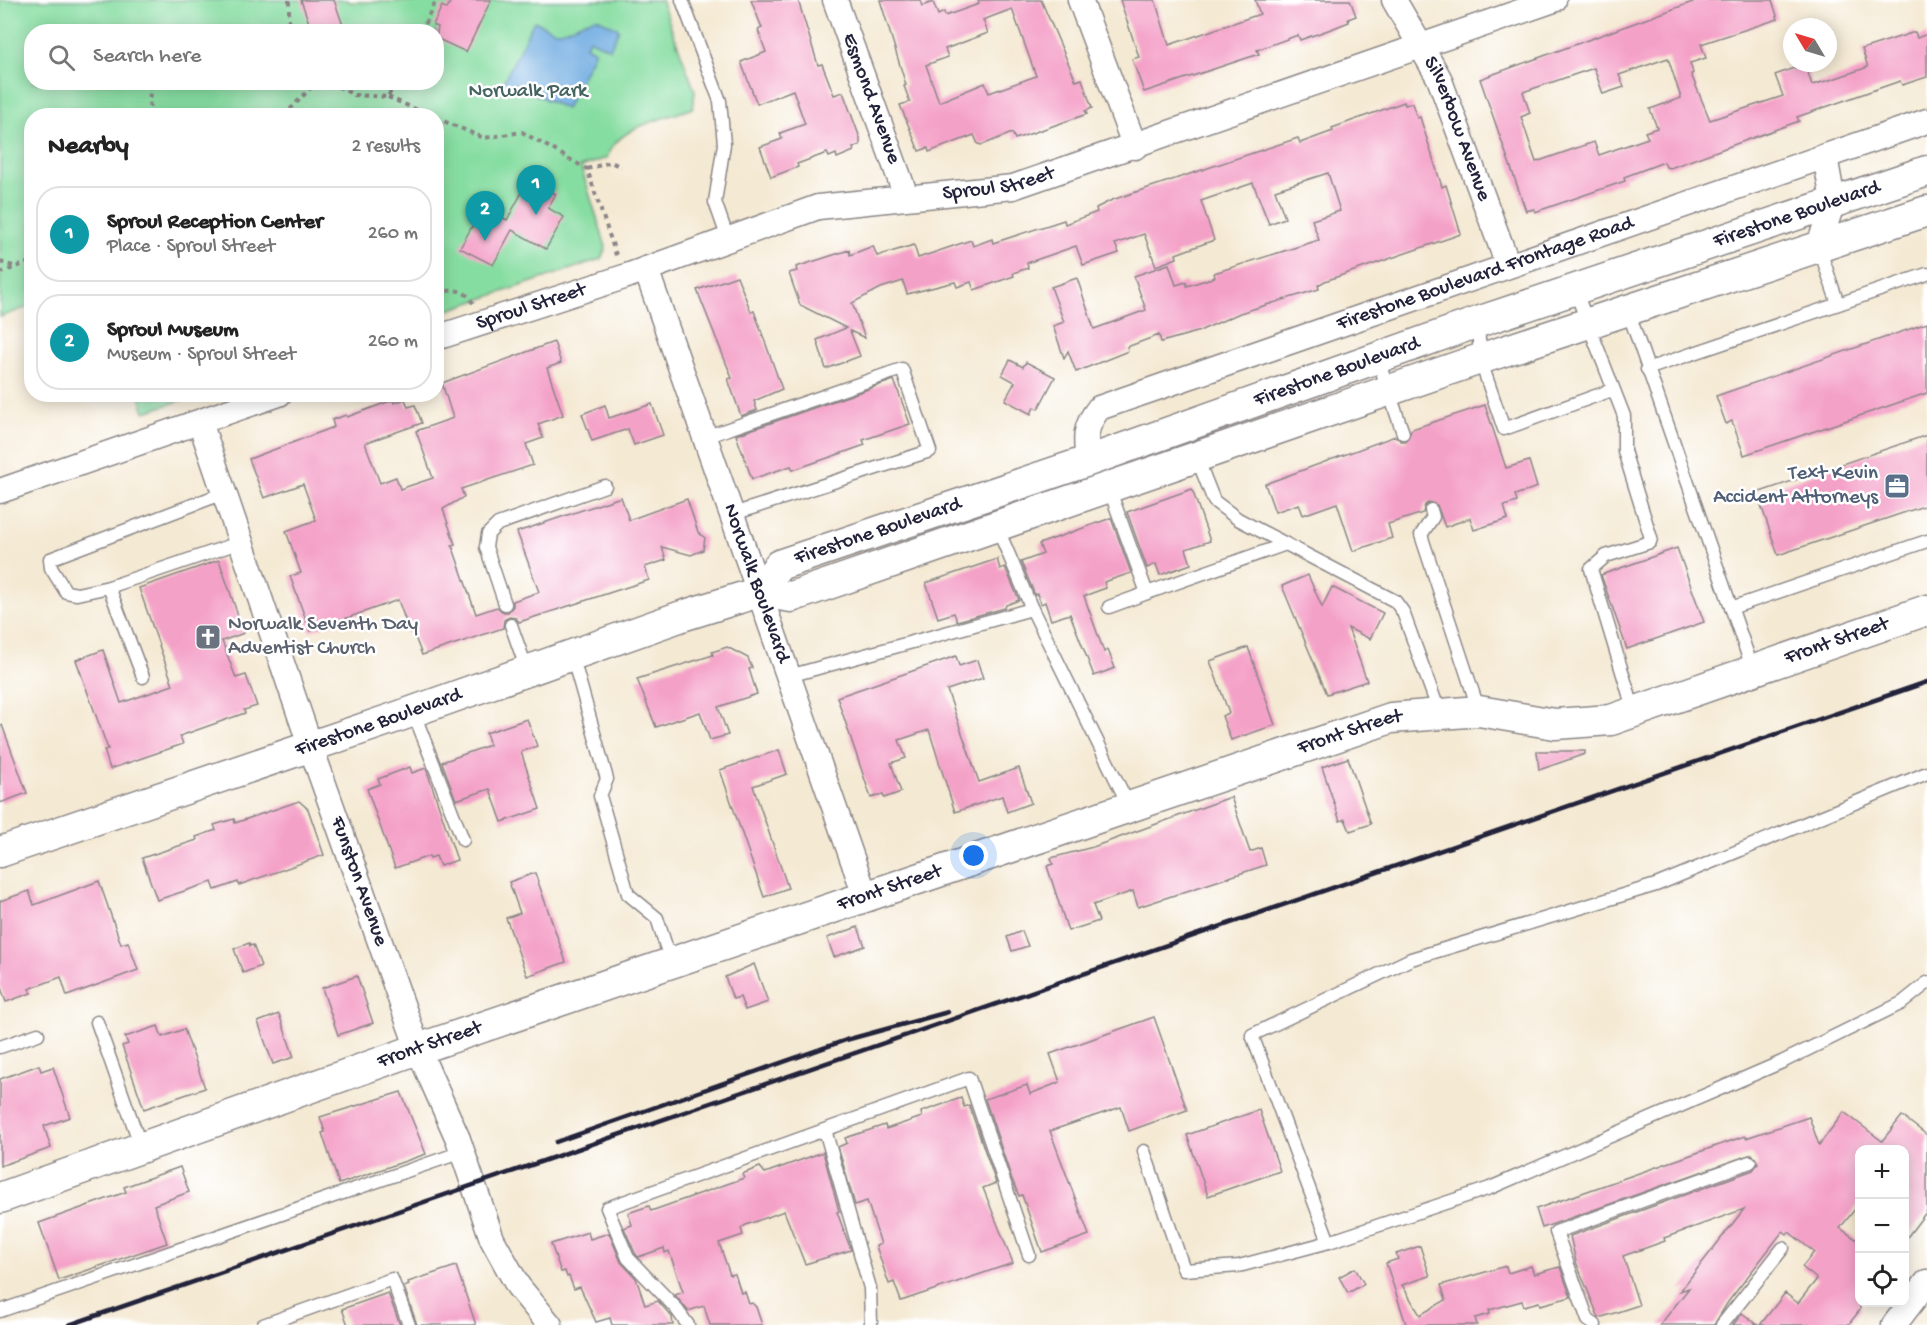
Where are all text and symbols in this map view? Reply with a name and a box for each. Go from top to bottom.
north arrow [1783,18,1837,72]
search box [24,24,444,90]
street label: Esmond Avenue [836,30,906,169]
icon: search [45,41,78,74]
text: Search here [93,44,201,70]
street label: Silverbow Avenue [1417,52,1496,206]
park label: Norwalk Park [469,80,590,105]
text: Nearby [48,132,129,163]
text: 2 results [351,136,420,159]
street label: Sproul Street [941,160,1060,207]
pin: 1 [516,166,556,215]
street label: Firestone Boulevard [1709,175,1885,255]
pin: 2 [466,192,504,241]
text: Sproul Reception Center [107,210,323,236]
street label: Firestone Boulevard Frontage Road [1333,211,1638,337]
text: 1 [65,223,74,246]
text: 260 m [368,223,418,246]
text: Place · Sproul Street [107,236,275,259]
street label: Sproul Street [473,277,591,337]
text: Sproul Museum [107,318,239,344]
text: 2 [65,331,74,354]
text: 260 m [368,331,418,354]
street label: Firestone Boulevard [1250,331,1425,414]
text: Museum · Sproul Street [107,344,296,367]
place label: Text Kevin Accident Attorneys [1713,462,1879,511]
office icon: Text Kevin Accident Attorneys [1882,471,1912,501]
street label: Firestone Boulevard [790,492,966,572]
street label: Norwalk Boulevard [717,501,796,668]
street label: Front Street [1780,611,1894,671]
place label: Norwalk Seventh Day Adventist Church [228,613,418,662]
church icon: Norwalk Seventh Day Adventist Church [193,622,223,652]
street label: Firestone Boulevard [291,682,467,763]
street label: Front Street [1293,704,1405,762]
street label: Funston Avenue [324,812,393,951]
your location [959,841,988,870]
street label: Front Street [833,858,947,918]
street label: Front Street [373,1015,487,1075]
map controls [1855,1145,1909,1307]
button: + [1855,1145,1909,1199]
button: − [1855,1199,1909,1253]
button: locate [1855,1253,1909,1307]

